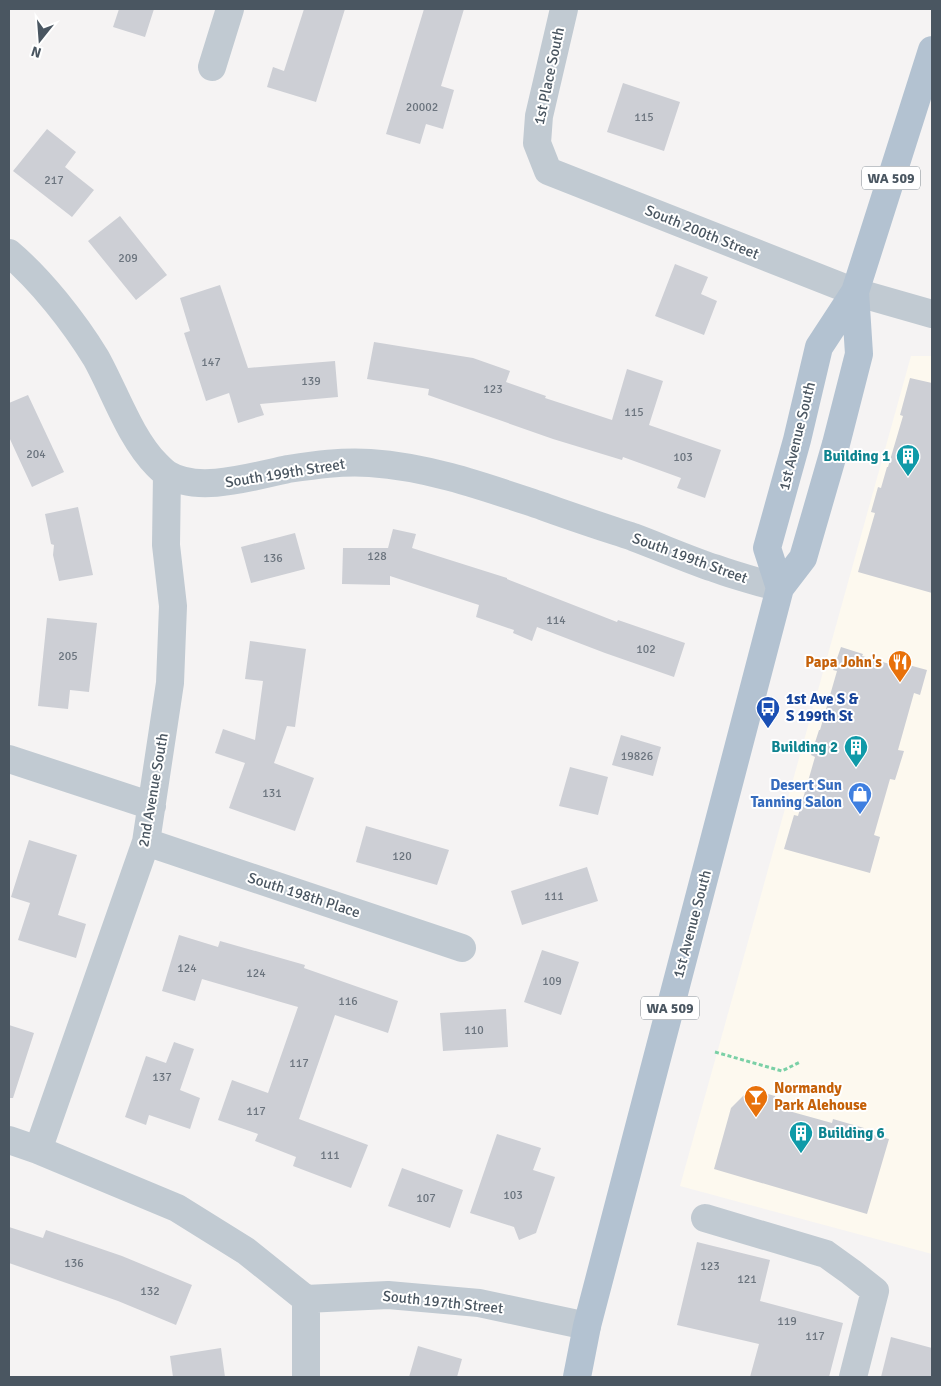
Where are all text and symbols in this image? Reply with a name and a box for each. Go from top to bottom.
north arrow [15,15,65,65]
street label: 1st Place South [530,26,568,126]
text: N [29,42,43,62]
house number: 20002 [406,100,438,115]
house number: 115 [634,110,654,125]
road number: WA 509 [862,167,920,190]
house number: 217 [44,173,64,188]
street label: South 200th Street [642,201,762,263]
house number: 209 [118,251,138,266]
house number: 147 [201,355,221,370]
house number: 139 [301,374,321,389]
street label: 1st Avenue South [775,380,819,492]
house number: 123 [483,382,503,397]
house number: 115 [624,405,644,420]
building icon: Building 1 [895,443,921,477]
house number: 204 [26,447,46,462]
place label: Building 1 [823,447,890,465]
house number: 103 [673,450,693,465]
street label: South 199th Street [224,455,346,491]
street label: South 199th Street [630,529,750,587]
house number: 128 [367,549,387,564]
house number: 136 [263,551,283,566]
house number: 114 [546,613,566,628]
house number: 102 [636,642,656,657]
house number: 205 [58,649,78,664]
restaurant icon: Papa John's [887,649,913,683]
place label: Papa John's [805,653,882,671]
place label: 1st Ave S & S 199th St [786,690,858,725]
bus stop icon: 1st Ave S & S 199th St [755,695,781,729]
street label: 2nd Avenue South [134,732,172,848]
building icon: Building 2 [843,734,869,768]
place label: Building 2 [771,738,838,756]
house number: 19826 [621,749,653,764]
place label: Desert Sun Tanning Salon [751,776,842,811]
shop icon: Desert Sun Tanning Salon [847,781,873,815]
house number: 131 [262,786,282,801]
house number: 120 [392,849,412,864]
street label: South 198th Place [246,868,362,922]
street label: 1st Avenue South [669,868,715,980]
house number: 111 [544,889,564,904]
house number: 124 [177,961,197,976]
house number: 124 [246,966,266,981]
house number: 109 [542,974,562,989]
house number: 116 [338,994,358,1009]
road number: WA 509 [641,996,699,1020]
house number: 110 [464,1023,484,1038]
house number: 117 [289,1056,309,1071]
house number: 137 [152,1070,172,1085]
place label: Normandy Park Alehouse [774,1079,867,1114]
bar icon: Normandy Park Alehouse [743,1084,769,1118]
house number: 117 [246,1104,266,1119]
building icon: Building 6 [788,1120,814,1154]
place label: Building 6 [818,1124,885,1142]
house number: 111 [320,1148,340,1163]
house number: 103 [503,1188,523,1203]
house number: 107 [416,1191,436,1206]
house number: 136 [64,1256,84,1271]
house number: 123 [700,1259,720,1274]
house number: 121 [737,1272,757,1287]
house number: 132 [140,1284,160,1299]
street label: South 197th Street [382,1287,504,1317]
house number: 119 [777,1314,797,1329]
house number: 117 [805,1329,825,1344]

